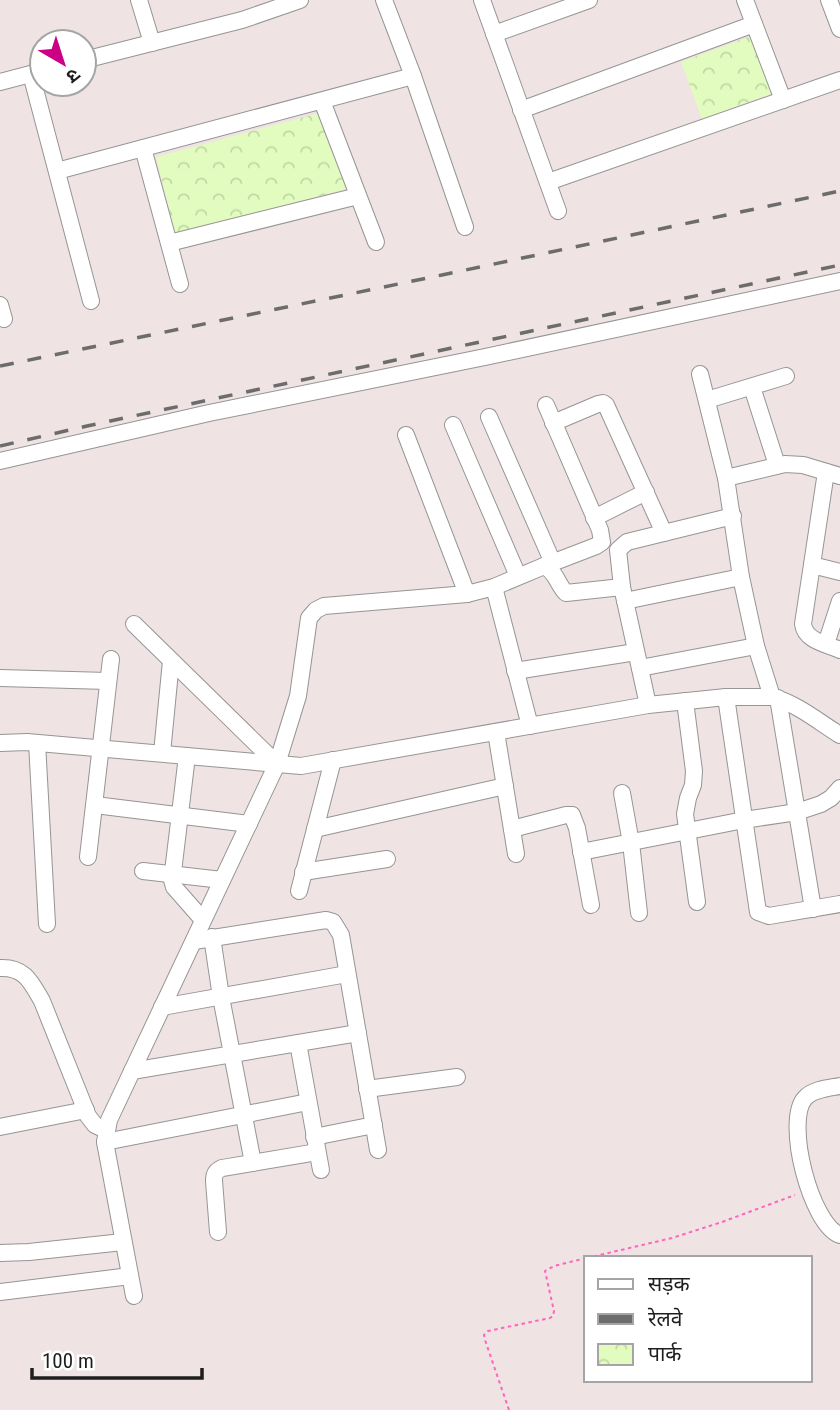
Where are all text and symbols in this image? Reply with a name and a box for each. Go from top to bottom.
north arrow [28,28,98,98]
text: उ [61,63,85,89]
legend [584,1256,812,1382]
text: सड़क [648,1272,690,1296]
text: रेलवे [647,1307,683,1331]
scale bar [32,1336,201,1380]
text: पार्क [648,1342,682,1366]
text: 100 m [42,1349,94,1373]

